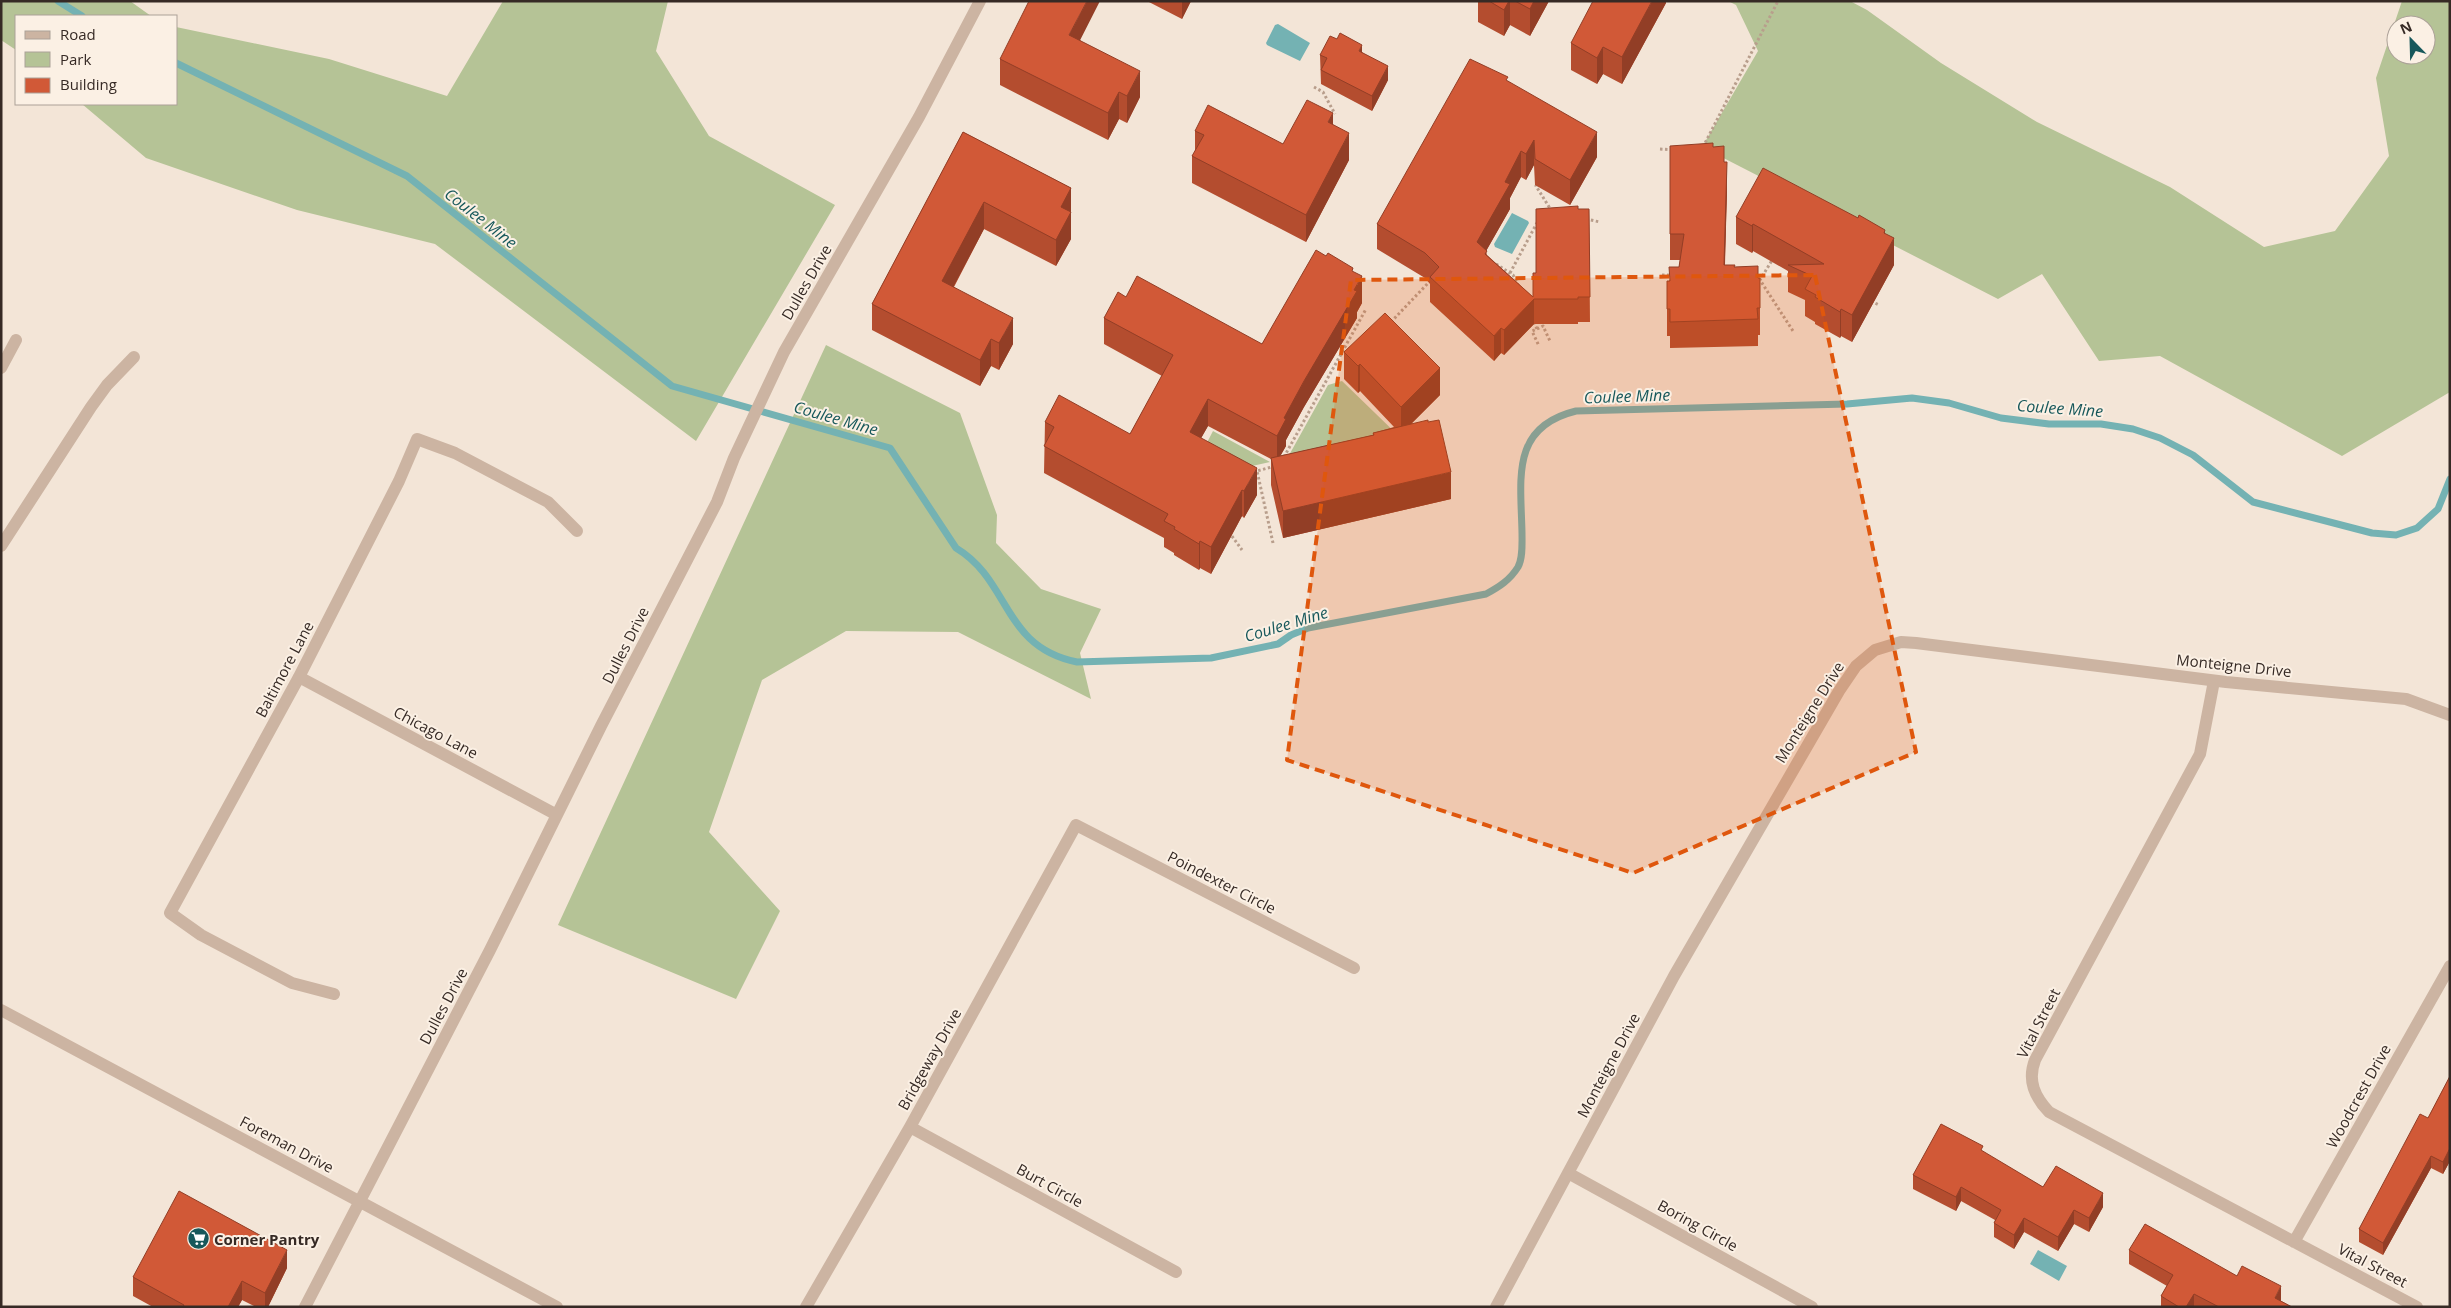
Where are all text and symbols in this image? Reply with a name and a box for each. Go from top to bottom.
legend [15,15,178,105]
north arrow [2386,15,2436,65]
text: N [2397,17,2415,39]
text: Road [60,24,96,44]
text: Park [60,49,91,69]
text: Building [60,74,117,94]
water label: Coulee Mine [440,183,522,253]
street label: Dulles Drive [776,241,836,323]
water label: Coulee Mine [1583,383,1671,409]
water label: Coulee Mine [2016,394,2104,422]
water label: Coulee Mine [791,396,881,440]
water label: Coulee Mine [1241,601,1331,647]
street label: Dulles Drive [597,603,653,687]
street label: Baltimore Lane [250,617,318,721]
street label: Monteigne Drive [2175,649,2293,681]
street label: Monteigne Drive [1770,658,1848,766]
street label: Chicago Lane [390,701,482,763]
street label: Poindexter Circle [1164,846,1280,918]
street label: Dulles Drive [414,964,472,1048]
street label: Vital Street [2012,985,2064,1061]
street label: Bridgeway Drive [893,1005,965,1113]
street label: Monteigne Drive [1572,1009,1644,1121]
street label: Woodcrest Drive [2321,1040,2395,1152]
street label: Foreman Drive [237,1111,337,1177]
street label: Burt Circle [1013,1159,1087,1211]
street label: Boring Circle [1654,1195,1742,1255]
supermarket icon: Corner Pantry [186,1227,210,1251]
place label: Corner Pantry [214,1229,320,1249]
street label: Vital Street [2335,1238,2411,1292]

